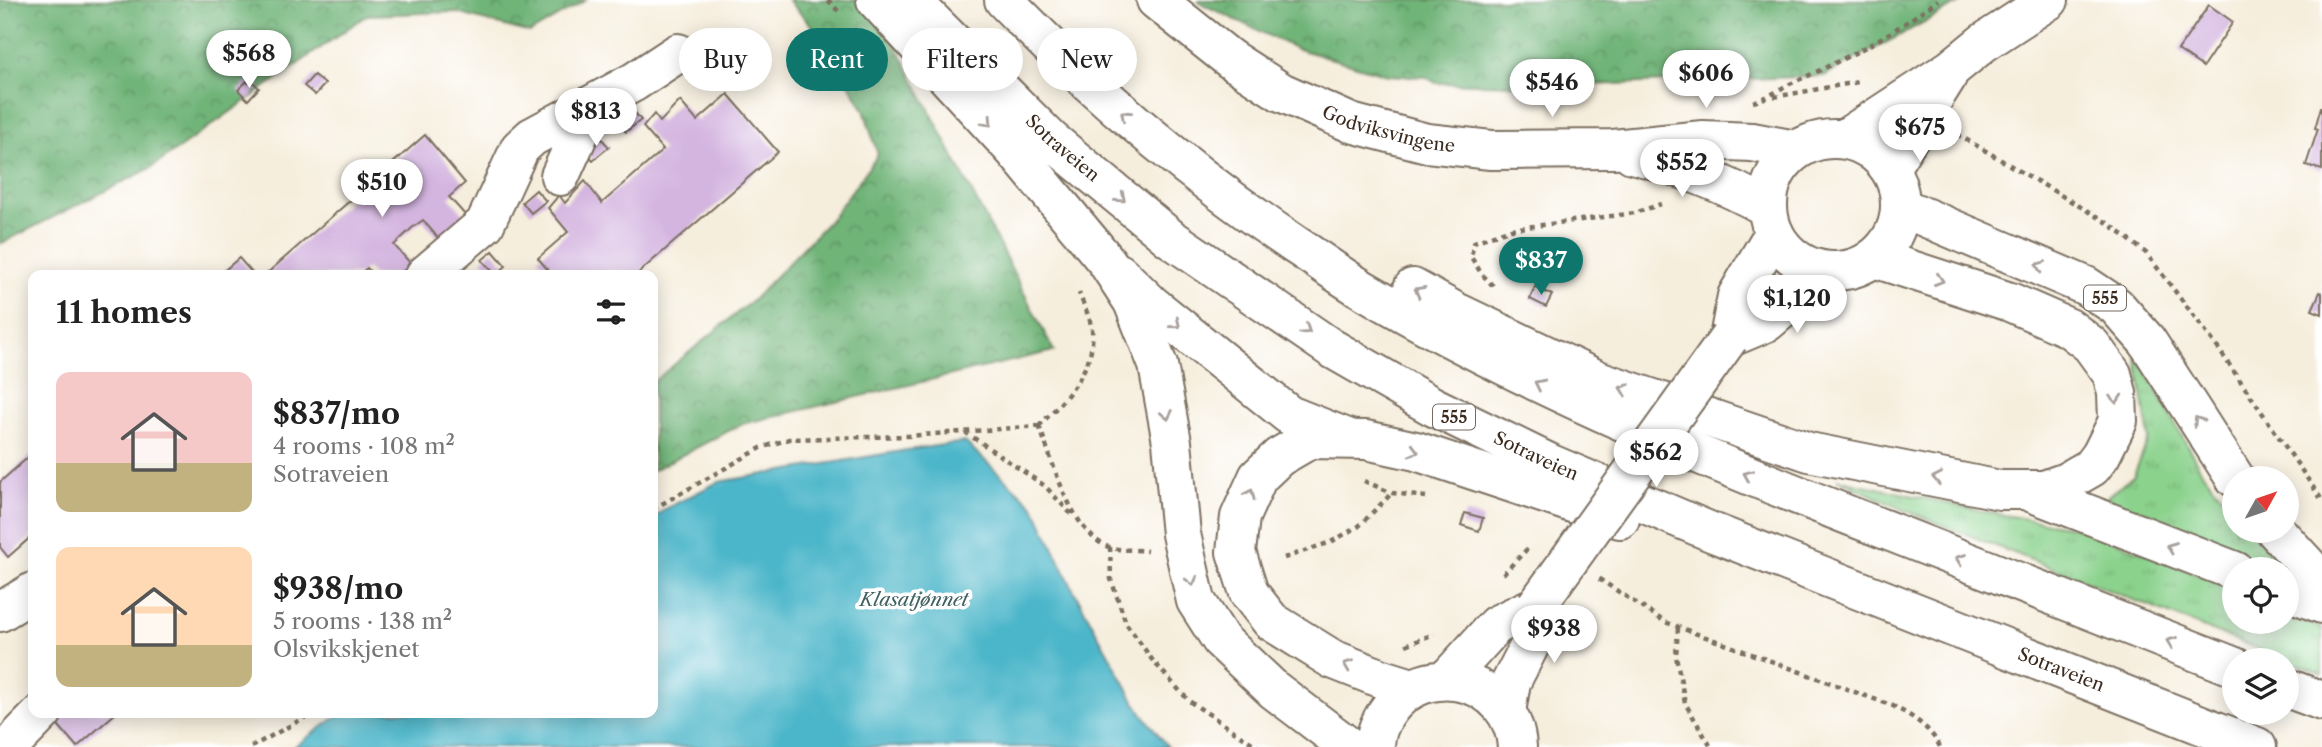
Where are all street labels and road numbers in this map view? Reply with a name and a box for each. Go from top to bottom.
street label: Godviksvingene [1319,101,1456,157]
street label: Sotraveien [1021,110,1104,186]
road number: 555 [2084,286,2126,310]
road number: 555 [1433,404,1475,430]
street label: Sotraveien [1490,427,1582,485]
street label: Sotraveien [2015,643,2107,697]

